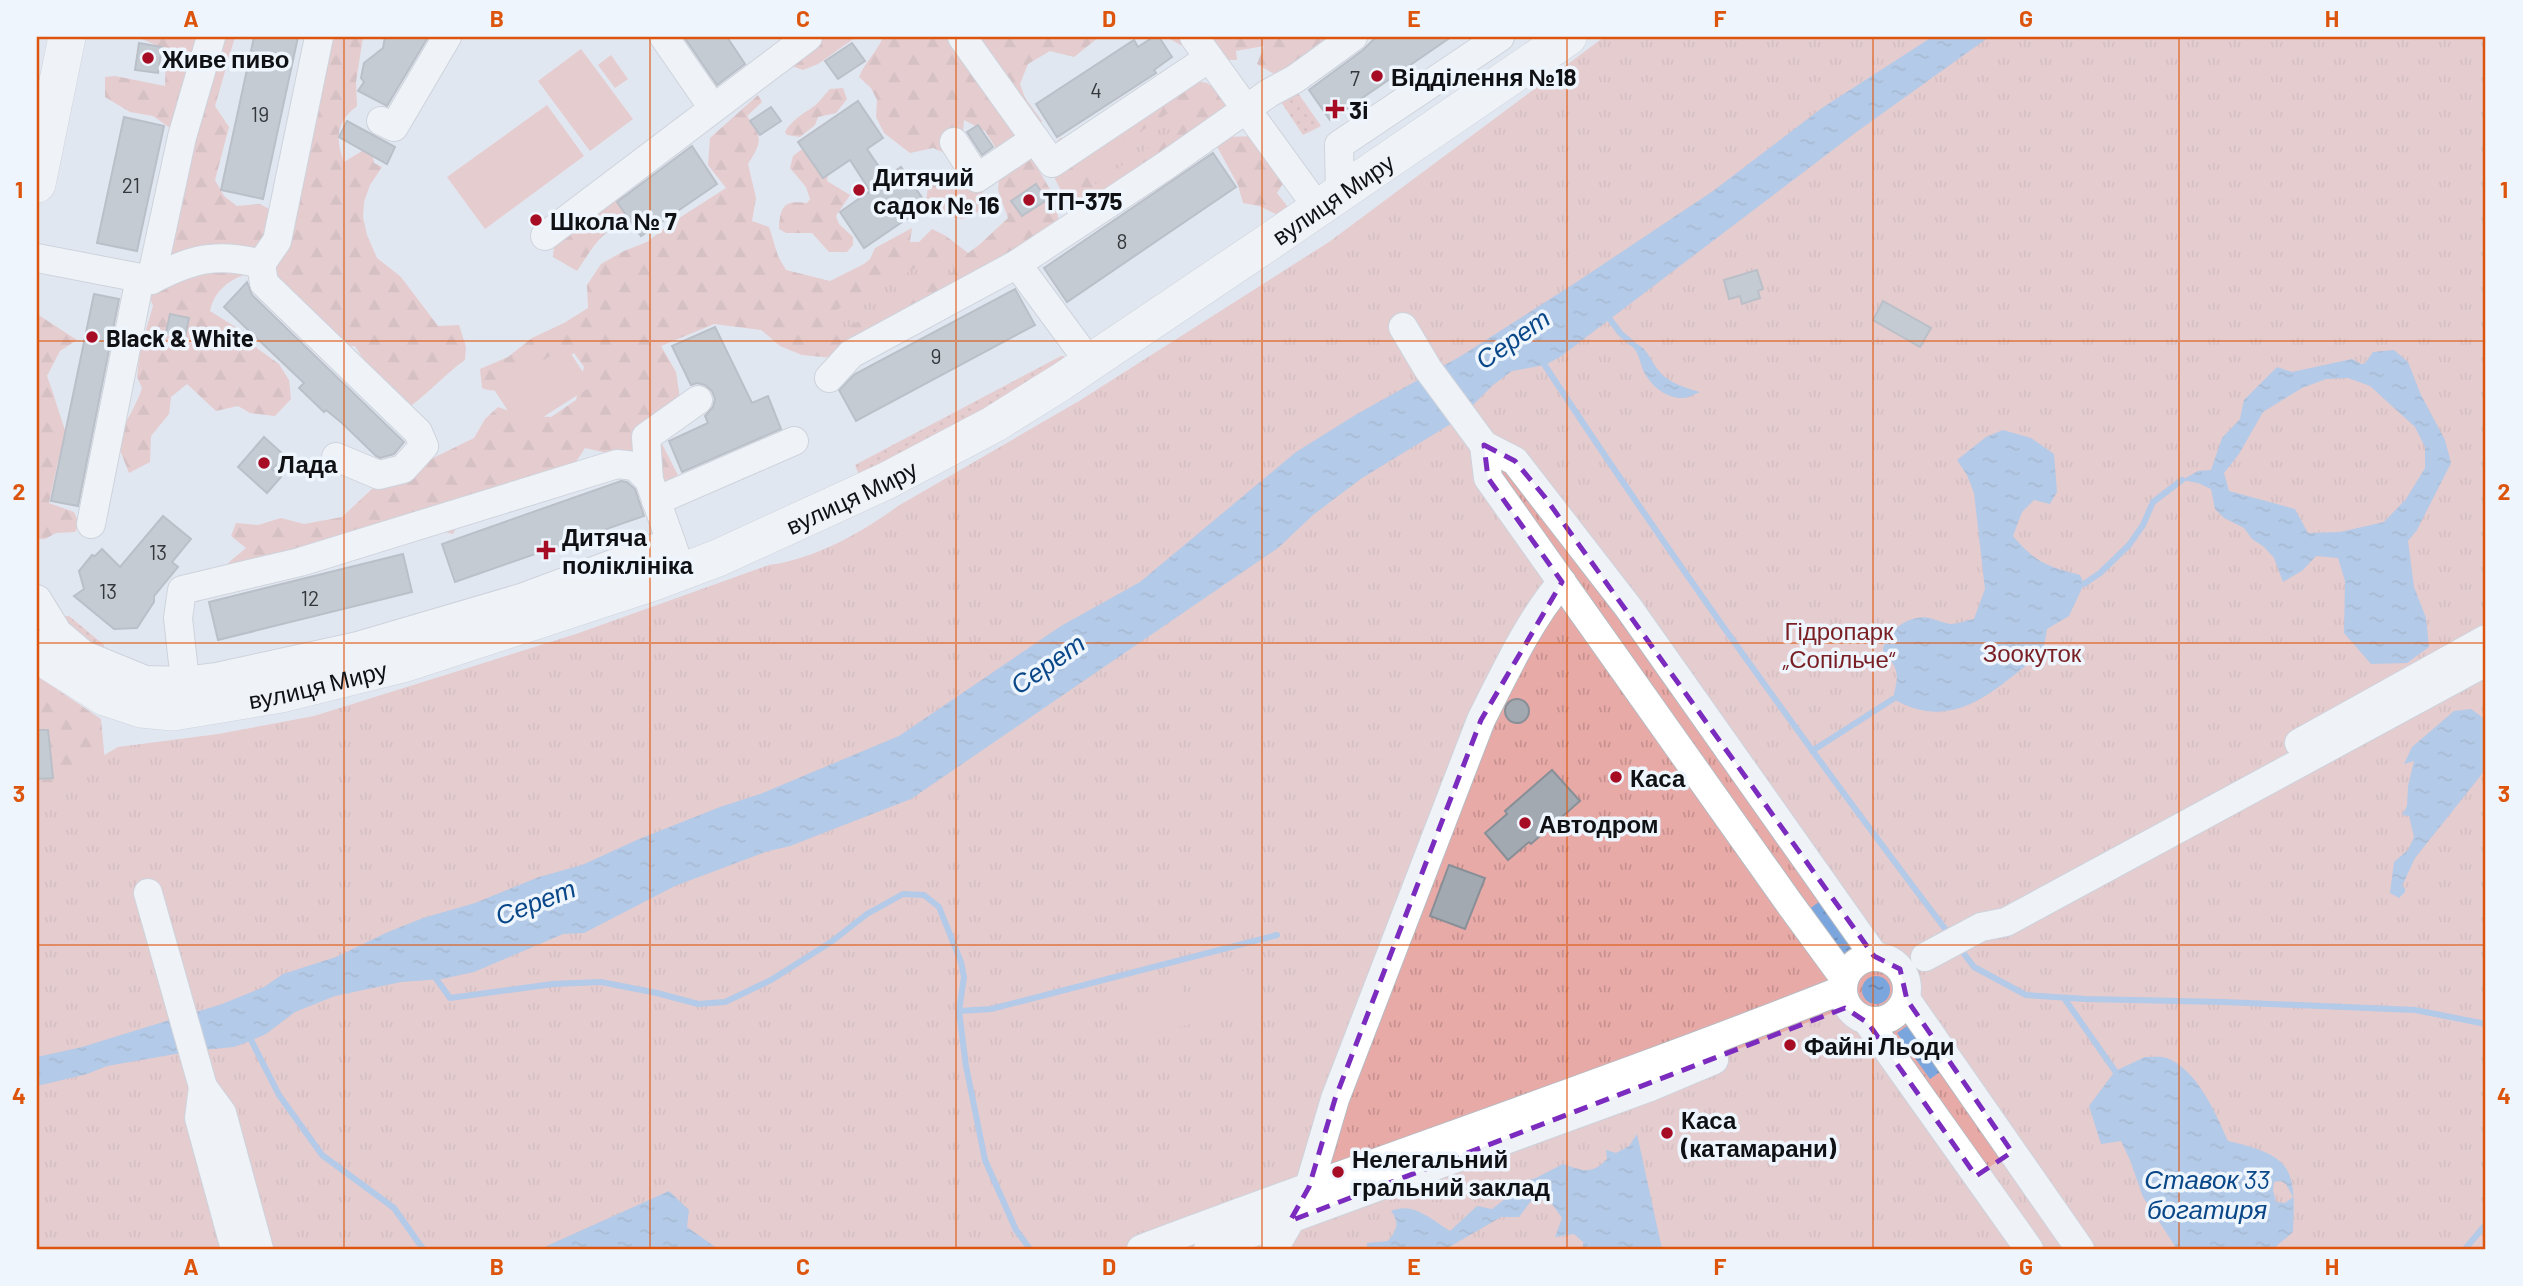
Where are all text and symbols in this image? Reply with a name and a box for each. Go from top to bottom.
text: A [183,4,199,32]
text: B [490,4,504,32]
text: C [796,4,810,32]
text: D [1102,4,1116,32]
text: E [1407,4,1421,32]
text: F [1714,4,1727,32]
text: G [2019,4,2033,32]
text: H [2325,4,2339,32]
place label: Живе пиво [161,44,289,73]
marker: Живе пиво [140,50,156,66]
place label: Відділення №18 [1391,62,1576,91]
house number: 7 [1350,65,1360,90]
marker: Відділення №18 [1369,68,1385,84]
house number: 4 [1090,77,1102,102]
place label: 3і [1349,95,1369,124]
house number: 19 [251,101,269,126]
marker: 3і [1327,101,1343,117]
street label: вулиця Миру [1266,147,1399,250]
place label: Дитячий садок № 16 [873,162,1000,219]
house number: 21 [122,172,140,197]
text: 1 [15,175,23,203]
text: 1 [2500,175,2508,203]
marker: Дитячий садок № 16 [851,182,867,198]
place label: ТП-375 [1043,186,1123,215]
marker: ТП-375 [1021,192,1037,208]
place label: Школа № 7 [550,206,677,235]
marker: Школа № 7 [528,212,544,228]
house number: 8 [1117,228,1127,253]
water label: Серет [1469,301,1555,375]
place label: Black & White [106,323,254,352]
marker: Black & White [84,329,100,345]
house number: 9 [931,343,941,368]
place label: Лада [278,449,338,478]
street label: вулиця Миру [781,453,921,539]
marker: Лада [256,455,272,471]
text: 2 [13,477,25,505]
text: 2 [2498,477,2510,505]
place label: Дитяча поліклініка [562,522,694,579]
house number: 13 [149,539,167,564]
marker: Дитяча поліклініка [536,540,556,560]
house number: 13 [99,578,117,603]
house number: 12 [301,585,319,610]
park label: Гідропарк „Сопільче“ [1783,616,1896,673]
water label: Серет [1004,626,1090,700]
park label: Зоокуток [1983,638,2082,667]
street label: вулиця Миру [246,654,390,714]
place label: Каса [1630,763,1686,792]
marker: Каса [1608,769,1624,785]
text: 3 [13,779,25,807]
text: 3 [2498,779,2510,807]
place label: Автодром [1539,809,1659,838]
marker: Автодром [1517,815,1533,831]
water label: Серет [490,872,580,930]
place label: Файні Льоди [1804,1031,1954,1060]
marker: Файні Льоди [1782,1037,1798,1053]
text: 4 [12,1081,26,1109]
text: 4 [2497,1081,2511,1109]
place label: Каса (катамарани) [1680,1105,1837,1162]
marker: Каса (катамарани) [1659,1125,1675,1141]
place label: Нелегальний гральний заклад [1352,1144,1550,1201]
water label: Ставок 33 богатиря [2144,1163,2270,1224]
marker: Нелегальний гральний заклад [1330,1164,1346,1180]
text: A [183,1252,199,1280]
text: B [490,1252,504,1280]
text: C [796,1252,810,1280]
text: D [1102,1252,1116,1280]
text: E [1407,1252,1421,1280]
text: F [1714,1252,1727,1280]
text: G [2019,1252,2033,1280]
text: H [2325,1252,2339,1280]

